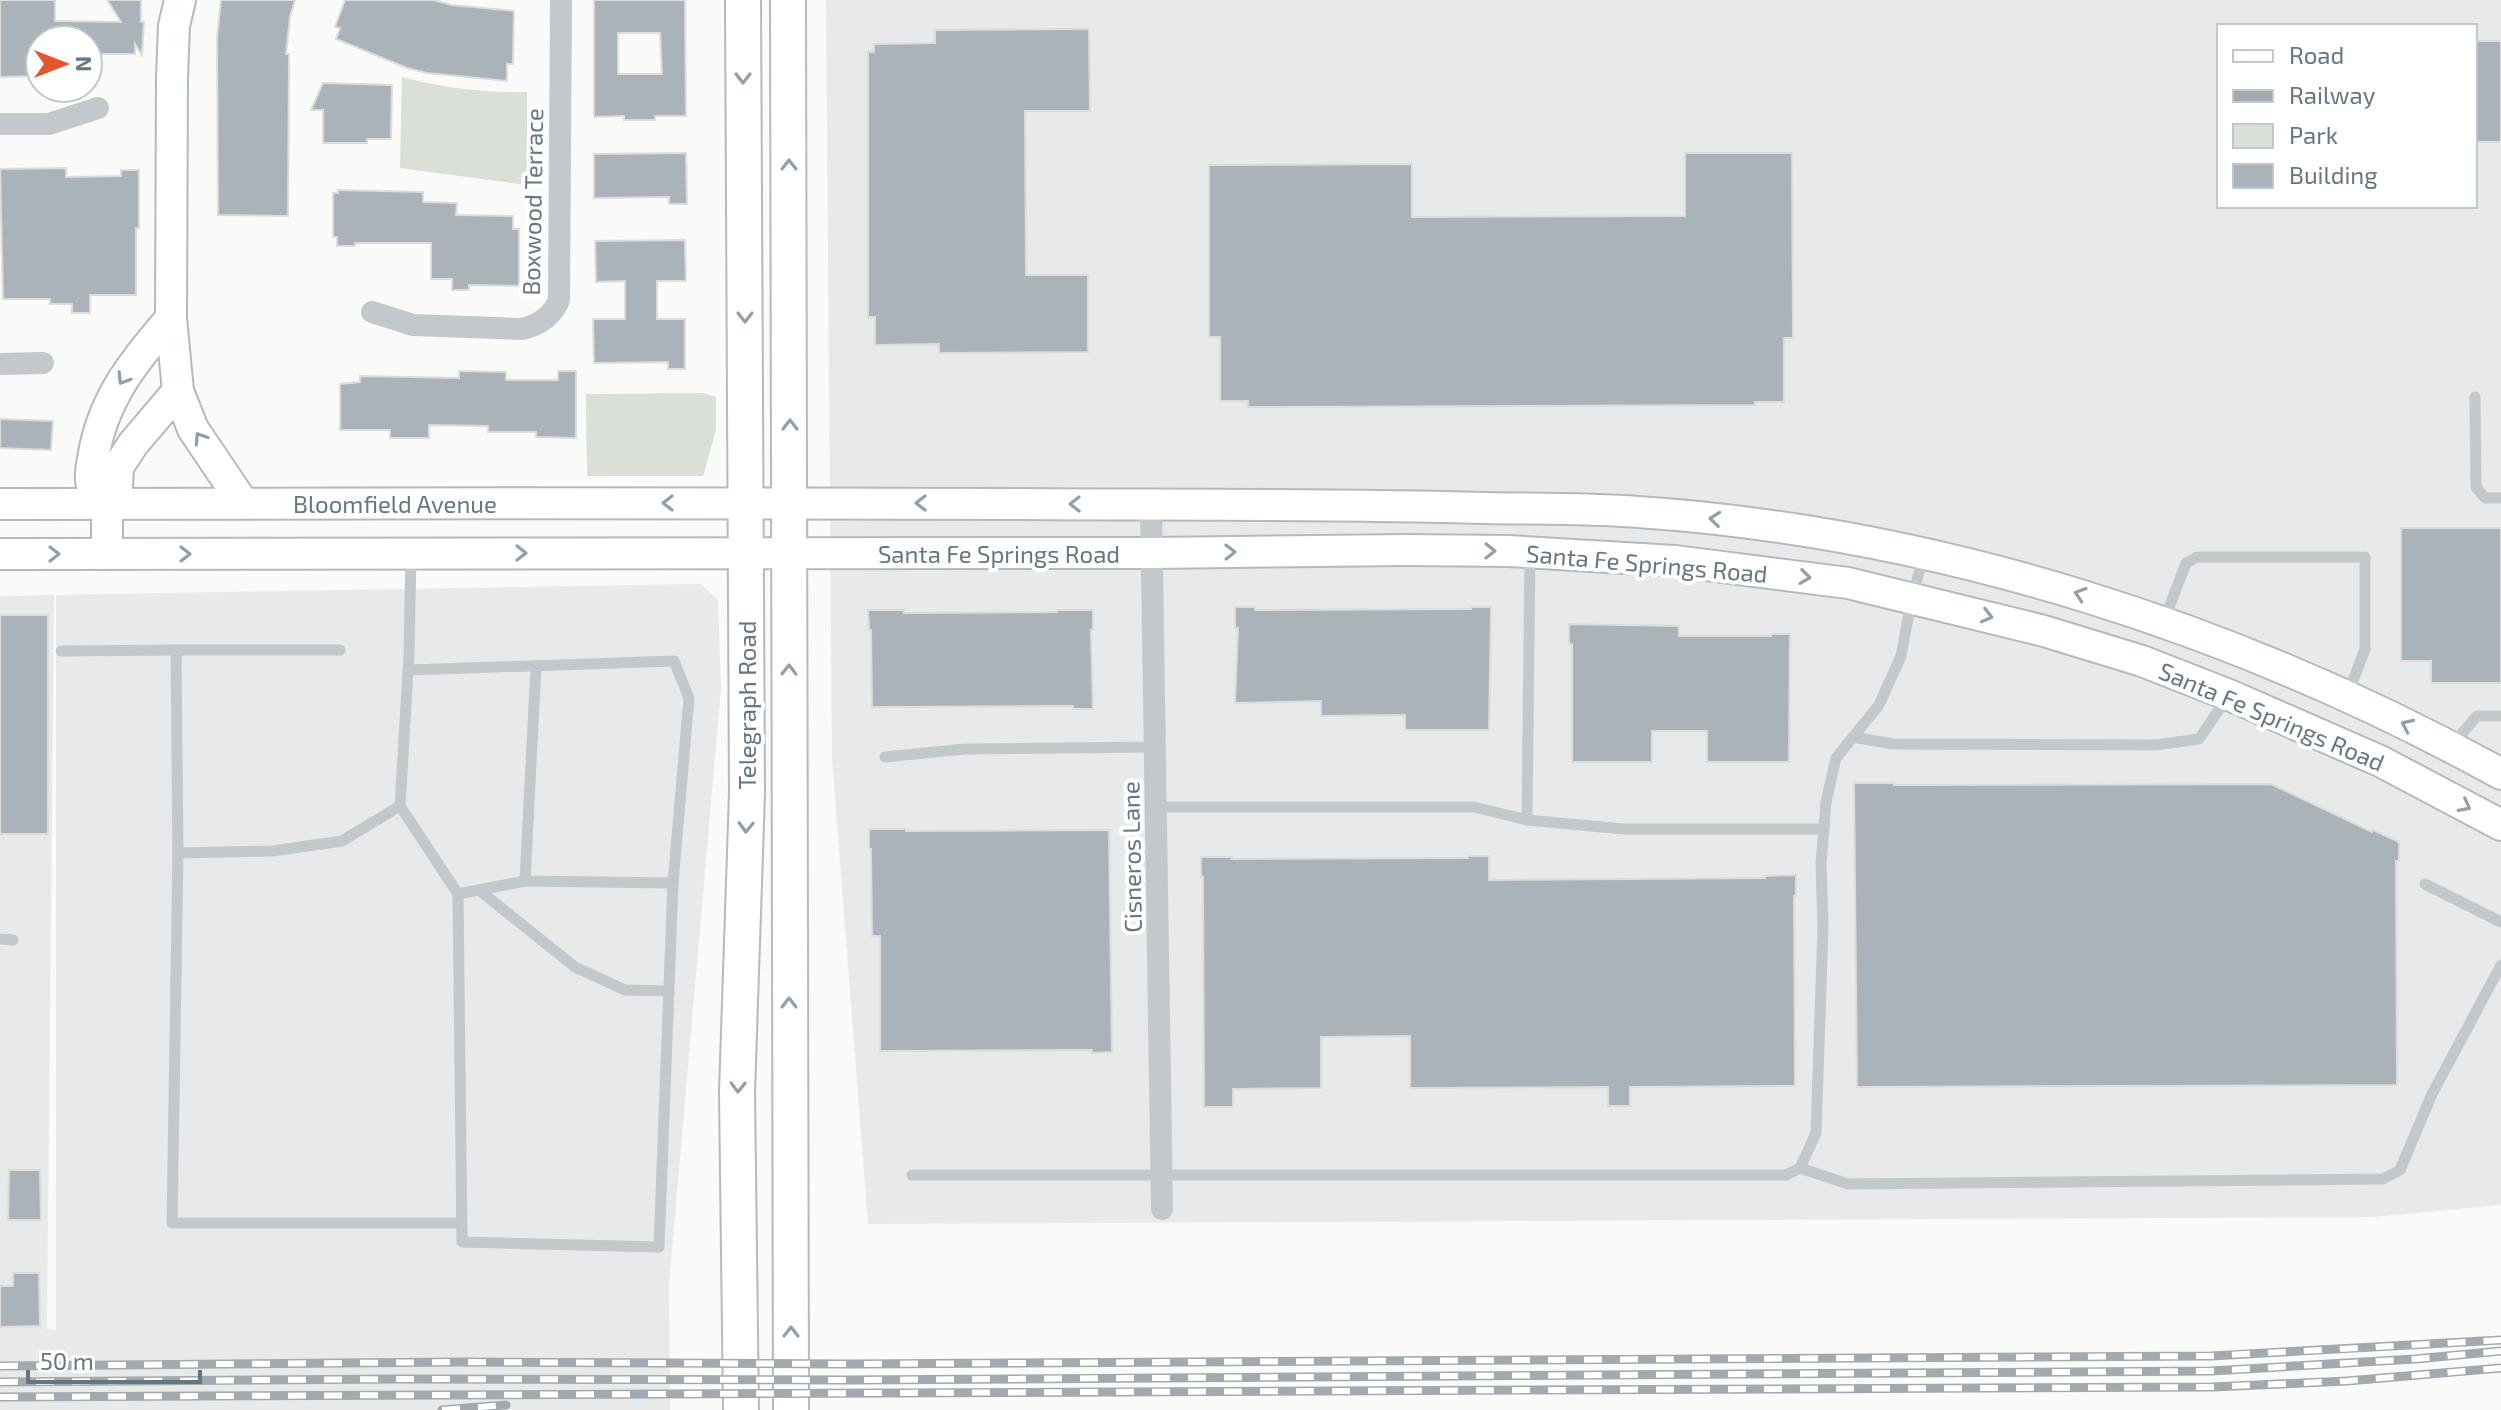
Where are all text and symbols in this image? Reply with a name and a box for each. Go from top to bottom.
north arrow [24,24,104,104]
legend [2217,24,2477,208]
text: Road [2289,40,2344,69]
text: N [72,56,98,72]
one-way arrow [735,72,752,85]
text: Railway [2289,80,2376,109]
street label: Boxwood Terrace [516,108,548,296]
text: Park [2289,120,2338,149]
one-way arrow [780,158,798,171]
text: Building [2289,160,2378,189]
one-way arrow [736,311,754,324]
one-way arrow [117,370,132,385]
one-way arrow [781,418,799,431]
one-way arrow [194,432,209,447]
street label: Bloomfield Avenue [293,489,497,518]
one-way arrow [661,494,674,512]
one-way arrow [914,494,927,512]
one-way arrow [1068,495,1081,513]
one-way arrow [1708,511,1721,528]
street label: Santa Fe Springs Road [1525,538,1769,588]
street label: Santa Fe Springs Road [878,539,1120,568]
one-way arrow [1484,542,1497,560]
one-way arrow [1224,543,1237,561]
one-way arrow [515,544,528,562]
one-way arrow [48,545,61,563]
one-way arrow [179,545,192,563]
one-way arrow [1798,568,1811,585]
one-way arrow [2074,588,2088,604]
one-way arrow [1980,607,1994,624]
street label: Telegraph Road [732,621,761,789]
street label: Santa Fe Springs Road [2155,655,2389,777]
one-way arrow [780,663,798,676]
one-way arrow [2400,719,2415,735]
street label: Cisneros Lane [1115,781,1147,933]
one-way arrow [2457,797,2472,812]
one-way arrow [737,821,754,834]
one-way arrow [780,996,798,1009]
one-way arrow [729,1081,746,1094]
one-way arrow [782,1325,799,1338]
scale bar [28,1334,200,1384]
text: 50 m [40,1346,94,1375]

